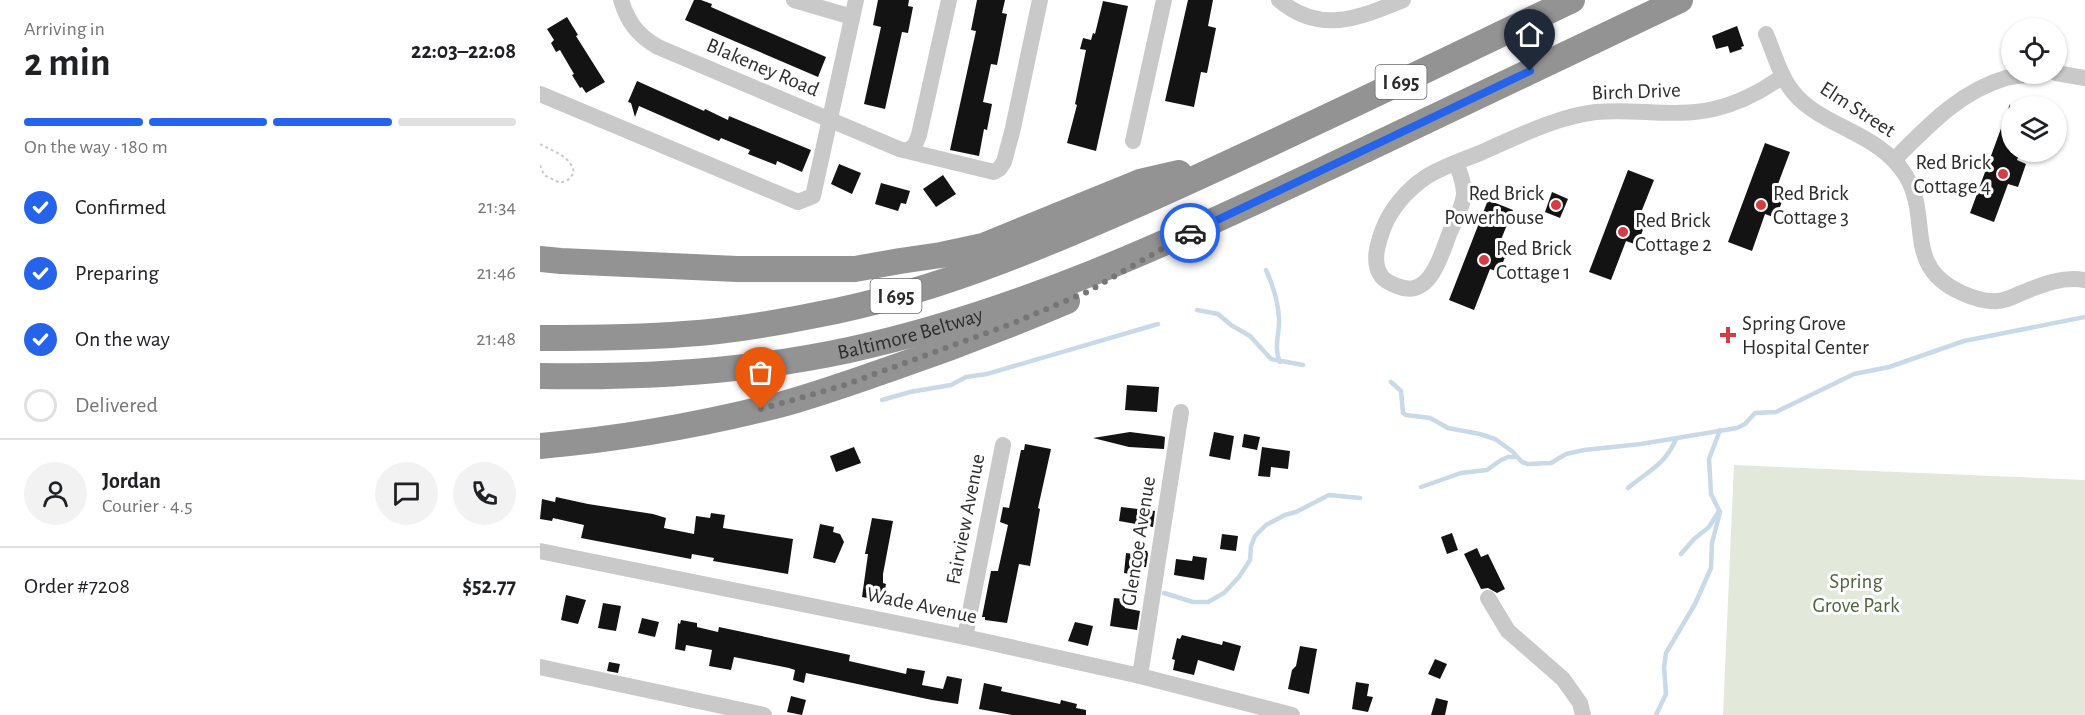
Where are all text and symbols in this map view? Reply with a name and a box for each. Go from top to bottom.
pin [1504,9,1555,71]
icon: home [1513,18,1546,51]
map controls [2001,18,2067,162]
button: locate [2001,18,2067,84]
text: Arriving in [24,19,105,39]
street label: Blakeney Road [704,34,822,101]
text: 22:03–22:08 [411,40,516,62]
text: 2 min [24,44,111,83]
road number: I 695 [1376,65,1426,99]
street label: Elm Street [1816,77,1899,142]
street label: Birch Drive [1591,79,1681,104]
button: layers [2001,96,2067,162]
text: On the way · 180 m [24,137,168,157]
place label: Red Brick Cottage 4 [1914,152,1991,197]
marker: Red Brick Cottage 4 [1996,167,2010,181]
place label: Red Brick Powerhouse [1444,183,1544,228]
place label: Red Brick Cottage 3 [1773,183,1849,228]
icon: check [24,191,57,224]
text: Confirmed [75,196,166,218]
text: 21:34 [478,197,516,217]
marker: Red Brick Powerhouse [1549,198,1563,212]
marker: Red Brick Cottage 3 [1754,198,1768,212]
courier [1160,203,1220,263]
place label: Red Brick Cottage 2 [1635,210,1712,255]
icon: car [1174,217,1207,250]
marker: Red Brick Cottage 2 [1616,225,1630,239]
place label: Red Brick Cottage 1 [1496,238,1572,283]
marker: Red Brick Cottage 1 [1477,253,1491,267]
icon: check [24,257,57,290]
text: Preparing [75,262,159,284]
text: 21:46 [476,263,516,283]
road number: I 695 [870,279,922,313]
street label: Baltimore Beltway [836,304,986,363]
place label: Spring Grove Hospital Center [1742,313,1869,358]
icon: check [24,323,57,356]
marker: Spring Grove Hospital Center [1719,326,1737,344]
text: On the way [75,328,170,350]
text: 21:48 [476,329,516,349]
pin [735,347,786,409]
icon: bag [744,356,777,389]
text: Delivered [75,394,158,416]
street label: Fairview Avenue [943,452,988,586]
button: person [24,462,87,525]
button: chat [375,462,438,525]
button: phone [453,462,516,525]
text: Jordan [102,470,161,492]
street label: Glencoe Avenue [1118,475,1159,607]
text: Courier · 4.5 [102,496,193,516]
park label: Spring Grove Park [1813,571,1900,616]
text: Order #7208 [24,575,130,597]
text: $52.77 [462,575,516,597]
street label: Wade Avenue [865,584,979,627]

